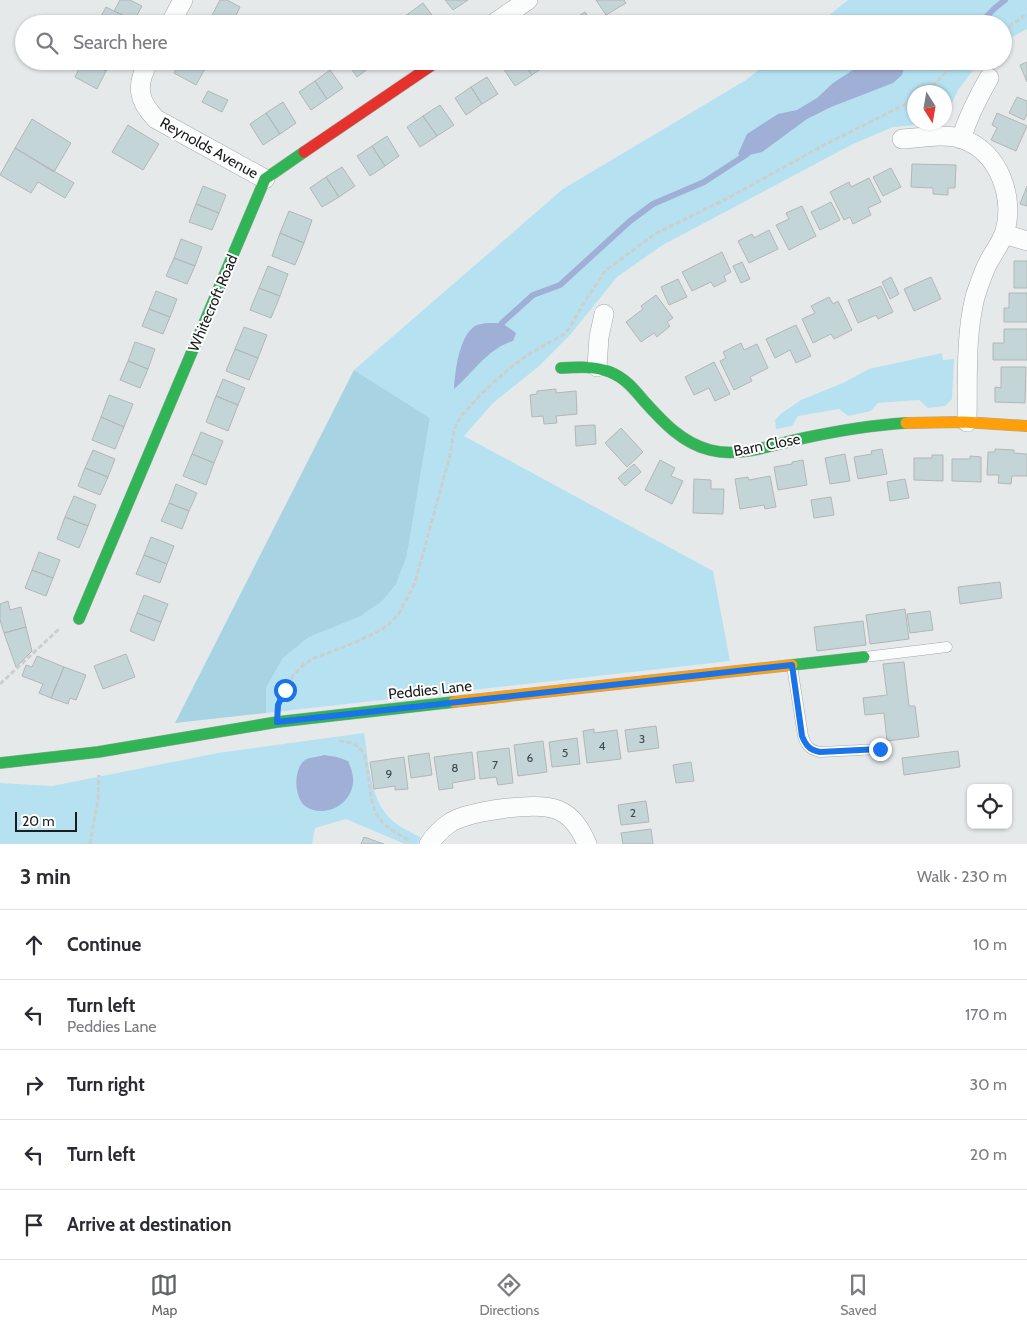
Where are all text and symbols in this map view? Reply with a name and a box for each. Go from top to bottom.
search box [15,15,1012,70]
icon: search [33,29,61,57]
text: Search here [73,31,167,54]
north arrow [907,85,952,130]
street label: Reynolds Avenue [157,114,262,183]
street label: Whitecroft Road [184,252,242,354]
street label: Barn Close [732,430,802,460]
street label: Peddies Lane [387,677,473,703]
route start [274,679,297,702]
house number: 3 [639,731,645,746]
house number: 4 [599,738,606,753]
route end [869,738,892,761]
house number: 5 [562,745,568,760]
house number: 6 [527,750,534,765]
house number: 7 [492,757,498,772]
house number: 8 [451,760,459,775]
house number: 9 [386,766,393,781]
map controls [967,784,1012,829]
button: locate [967,784,1012,829]
house number: 2 [630,805,636,820]
scale bar [15,809,78,832]
text: 20 m [22,812,55,830]
text: 3 min [20,864,71,889]
text: Walk · 230 m [917,867,1007,886]
icon: ahead [20,931,48,959]
text: Continue [67,933,141,956]
text: 10 m [973,935,1007,954]
text: Turn left [67,994,135,1017]
icon: left [20,1001,48,1029]
text: 170 m [965,1005,1007,1024]
text: Peddies Lane [67,1017,157,1036]
icon: right [20,1071,48,1099]
text: Turn right [67,1073,145,1096]
text: 30 m [970,1075,1007,1094]
icon: left [20,1141,48,1169]
text: Turn left [67,1143,135,1166]
text: 20 m [970,1145,1007,1164]
icon: arrive [20,1211,48,1239]
text: Arrive at destination [67,1213,231,1236]
tab: Map [150,1271,178,1319]
tab: Directions [479,1271,539,1319]
tab: Saved [840,1271,877,1319]

